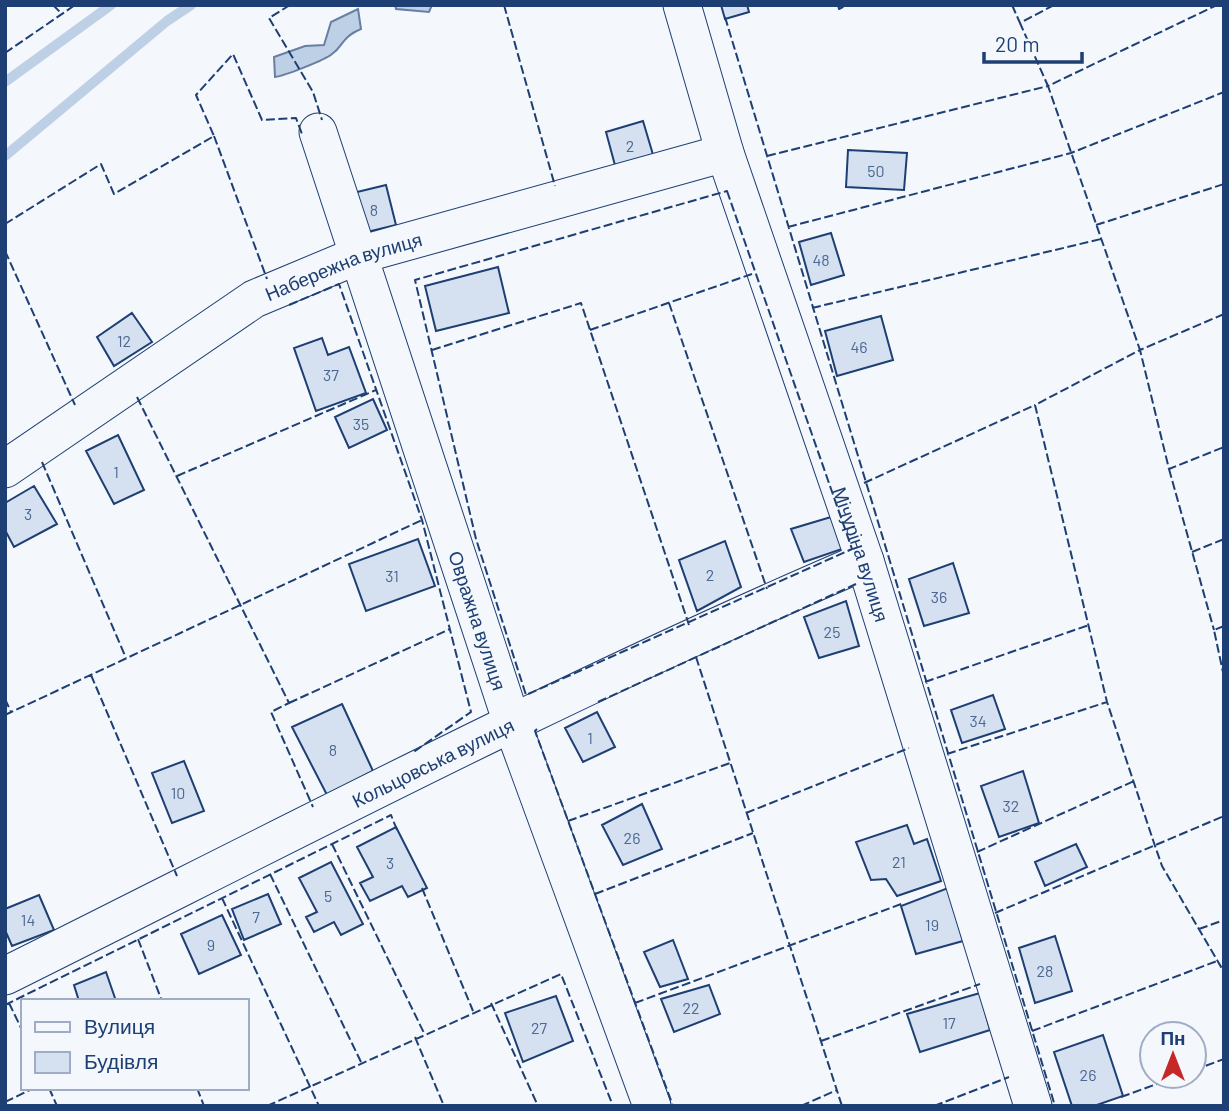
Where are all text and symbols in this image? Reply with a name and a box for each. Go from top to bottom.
scale bar [984,21,1082,65]
text: 20 m [995,31,1040,56]
house number: 2 [626,136,634,155]
house number: 50 [867,161,885,180]
house number: 8 [370,200,378,219]
street label: Набережна вулиця [261,227,424,305]
house number: 48 [812,250,830,269]
house number: 12 [117,331,131,350]
house number: 46 [850,337,868,356]
house number: 37 [323,365,339,384]
house number: 35 [353,414,369,433]
house number: 1 [113,462,119,481]
street label: Мічуріна вулиця [829,484,895,624]
house number: 3 [24,504,32,523]
street label: Овражна вулиця [445,548,512,693]
house number: 2 [706,565,714,584]
house number: 31 [385,566,399,585]
house number: 36 [931,587,947,606]
house number: 25 [824,622,840,641]
house number: 34 [969,711,987,730]
street label: Кольцовська вулиця [348,713,517,812]
house number: 1 [587,728,593,747]
house number: 8 [329,740,337,759]
house number: 10 [171,783,185,802]
house number: 32 [1003,796,1019,815]
house number: 26 [624,828,640,847]
house number: 21 [892,852,906,871]
house number: 3 [386,853,394,872]
house number: 5 [324,886,332,905]
house number: 7 [252,907,260,926]
house number: 14 [21,910,35,929]
house number: 19 [925,915,939,934]
house number: 9 [207,935,215,954]
house number: 28 [1037,961,1053,980]
house number: 22 [682,998,700,1017]
legend [21,999,248,1090]
text: Вулиця [84,1013,155,1038]
house number: 17 [942,1013,956,1032]
house number: 27 [531,1018,547,1037]
north arrow [1138,1020,1208,1090]
text: Пн [1160,1026,1186,1049]
text: Будівля [84,1048,158,1073]
house number: 26 [1080,1065,1096,1084]

